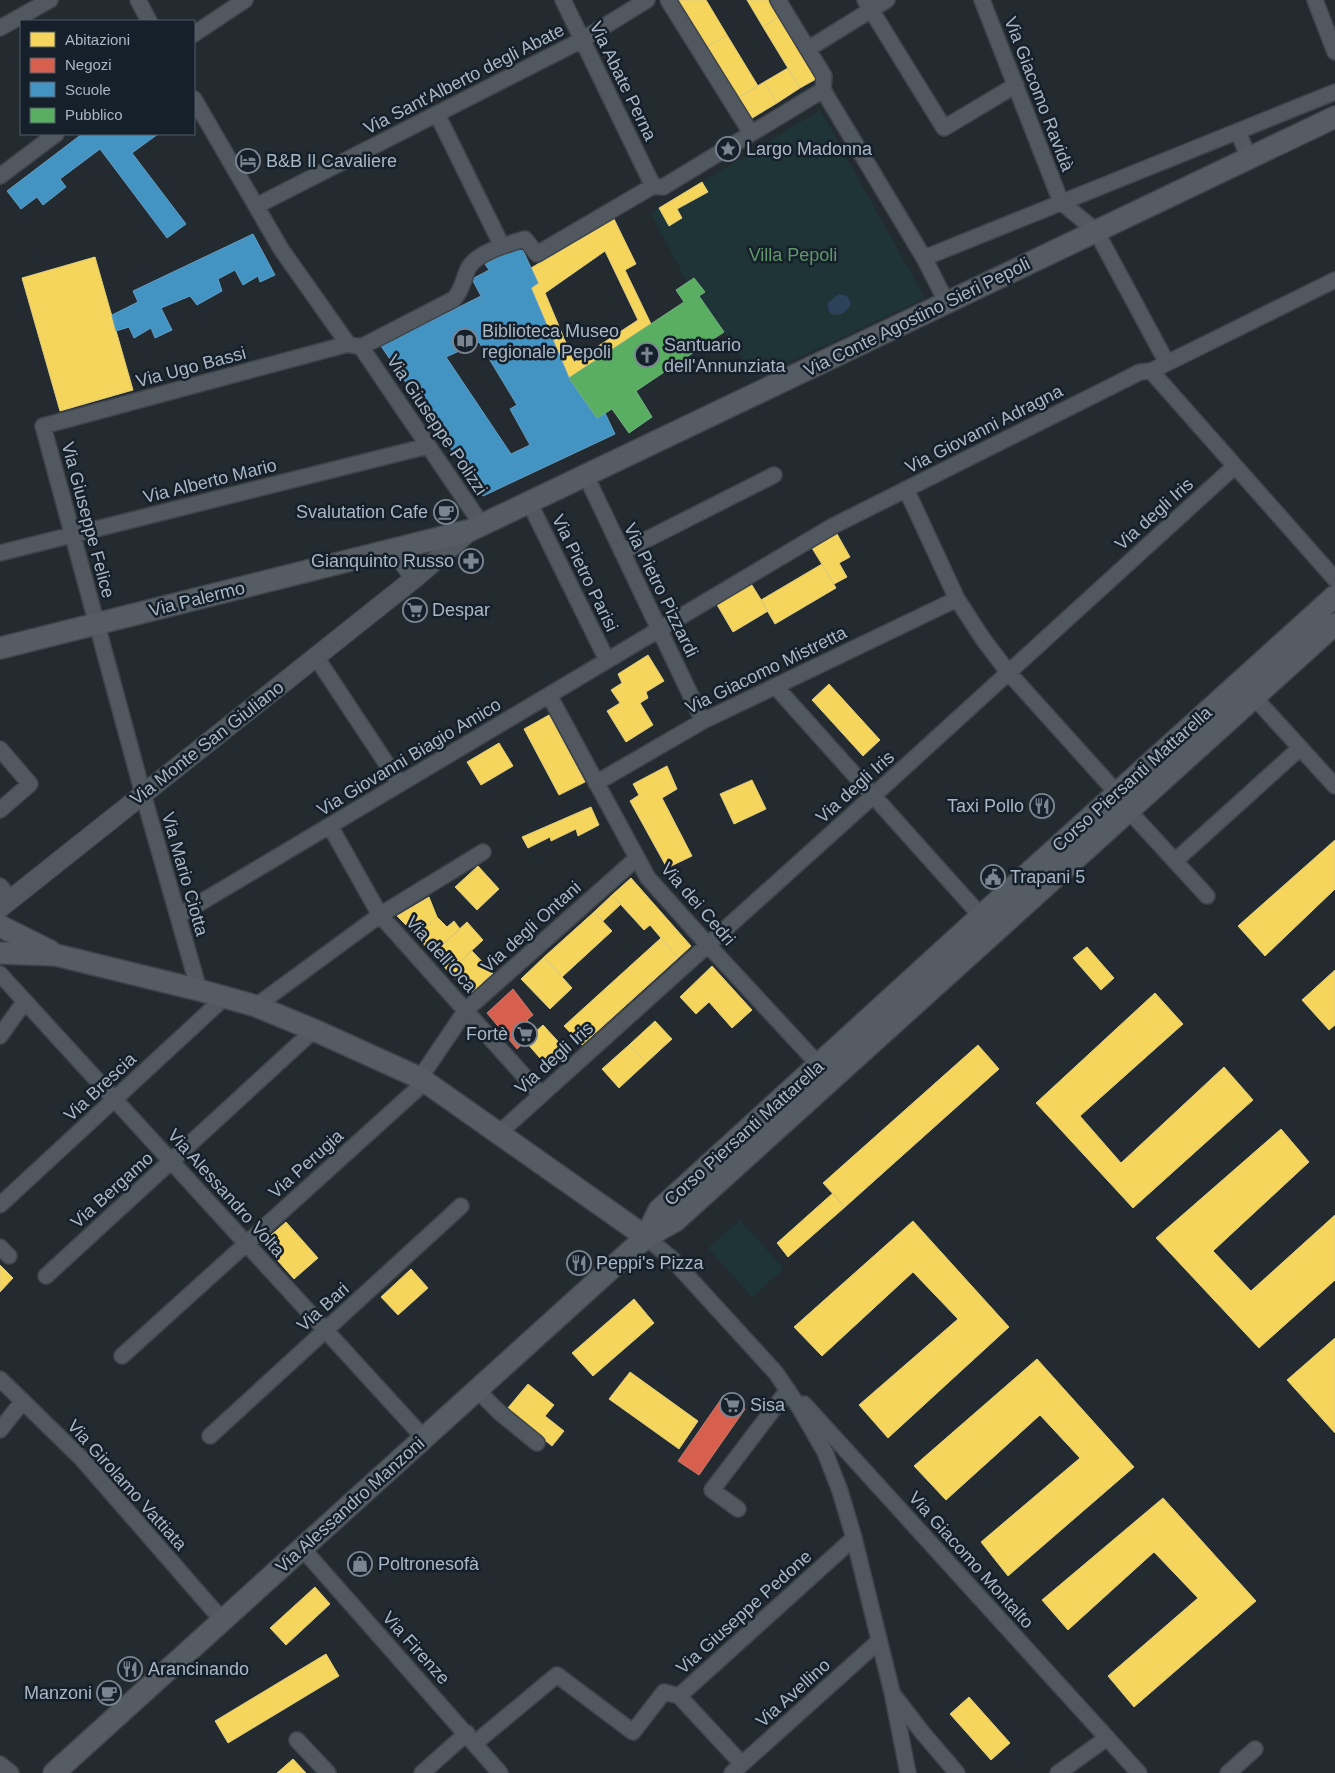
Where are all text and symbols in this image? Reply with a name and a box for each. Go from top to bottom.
street label: Via Giacomo Ravidà [1000,14,1078,175]
street label: Via Abate Perna [586,18,661,145]
legend [20,20,195,135]
street label: Via Sant'Alberto degli Abate [360,20,568,138]
text: Abitazioni [65,31,130,48]
text: Negozi [65,56,112,73]
text: Scuole [65,81,111,98]
text: Pubblico [65,106,123,123]
place icon: Largo Madonna [715,136,741,162]
place label: Largo Madonna [746,139,873,159]
hotel icon: B&B Il Cavaliere [235,148,261,174]
place label: B&B Il Cavaliere [266,151,397,171]
park label: Villa Pepoli [749,245,837,265]
street label: Via Conte Agostino Sieri Pepoli [801,253,1033,381]
place label: Biblioteca Museo regionale Pepoli [482,321,619,362]
library icon: Biblioteca Museo regionale Pepoli [452,328,478,354]
place label: Santuario dell'Annunziata [664,335,787,376]
church icon: Santuario dell'Annunziata [634,342,660,368]
street label: Via Ugo Bassi [134,343,248,391]
street label: Via Giuseppe Polizzi [383,351,491,499]
street label: Via Giovanni Adragna [902,380,1067,477]
street label: Via Giuseppe Felice [58,440,118,600]
street label: Via Alberto Mario [141,455,279,507]
street label: Via degli Iris [1111,474,1197,554]
cafe icon: Svalutation Cafe [433,499,459,525]
place label: Svalutation Cafe [296,502,428,522]
street label: Via Pietro Parisi [548,511,622,635]
street label: Via Pietro Pizzardi [620,520,702,660]
pharmacy icon: Gianquinto Russo [458,548,484,574]
place label: Gianquinto Russo [311,551,454,571]
street label: Via Palermo [147,577,247,621]
supermarket icon: Despar [402,597,428,623]
place label: Despar [432,600,490,620]
street label: Via Giacomo Mistretta [682,622,851,718]
street label: Via Monte San Giuliano [126,677,288,809]
street label: Via Giovanni Biagio Amico [314,694,504,820]
street label: Corso Piersanti Mattarella [1048,702,1216,856]
street label: Via degli Iris [812,747,898,827]
restaurant icon: Taxi Pollo [1029,793,1055,819]
place label: Taxi Pollo [947,796,1024,816]
street label: Via Mario Ciotta [158,810,212,939]
street label: Via dei Cedri [657,859,739,949]
public building icon: Trapani 5 [980,864,1006,890]
place label: Trapani 5 [1010,867,1085,887]
street label: Via degli Ontani [477,877,585,977]
street label: Via dell'Oca [402,912,481,997]
street label: Via degli Iris [511,1018,597,1098]
supermarket icon: Fortè [512,1021,538,1047]
place label: Fortè [466,1024,508,1044]
street label: Via Brescia [60,1048,141,1125]
street label: Corso Piersanti Mattarella [660,1056,828,1210]
street label: Via Alessandro Volta [163,1125,289,1262]
street label: Via Perugia [265,1125,348,1202]
street label: Via Bergamo [67,1148,157,1232]
restaurant icon: Peppi's Pizza [566,1250,592,1276]
place label: Peppi's Pizza [596,1253,704,1273]
street label: Via Bari [293,1279,353,1335]
supermarket icon: Sisa [719,1392,745,1418]
place label: Sisa [750,1395,786,1415]
street label: Via Girolamo Vattiata [63,1416,191,1555]
street label: Via Alessandro Manzoni [272,1433,428,1577]
street label: Via Giacomo Montalto [904,1488,1038,1632]
street label: Via Giuseppe Pedone [672,1546,816,1678]
shop icon: Poltronesofà [347,1551,373,1577]
place label: Poltronesofà [378,1554,480,1574]
street label: Via Firenze [378,1608,454,1688]
street label: Via Avellino [752,1655,834,1731]
restaurant icon: Arancinando [117,1656,143,1682]
place label: Arancinando [148,1659,249,1679]
cafe icon: Manzoni [96,1680,122,1706]
place label: Manzoni [24,1683,92,1703]

